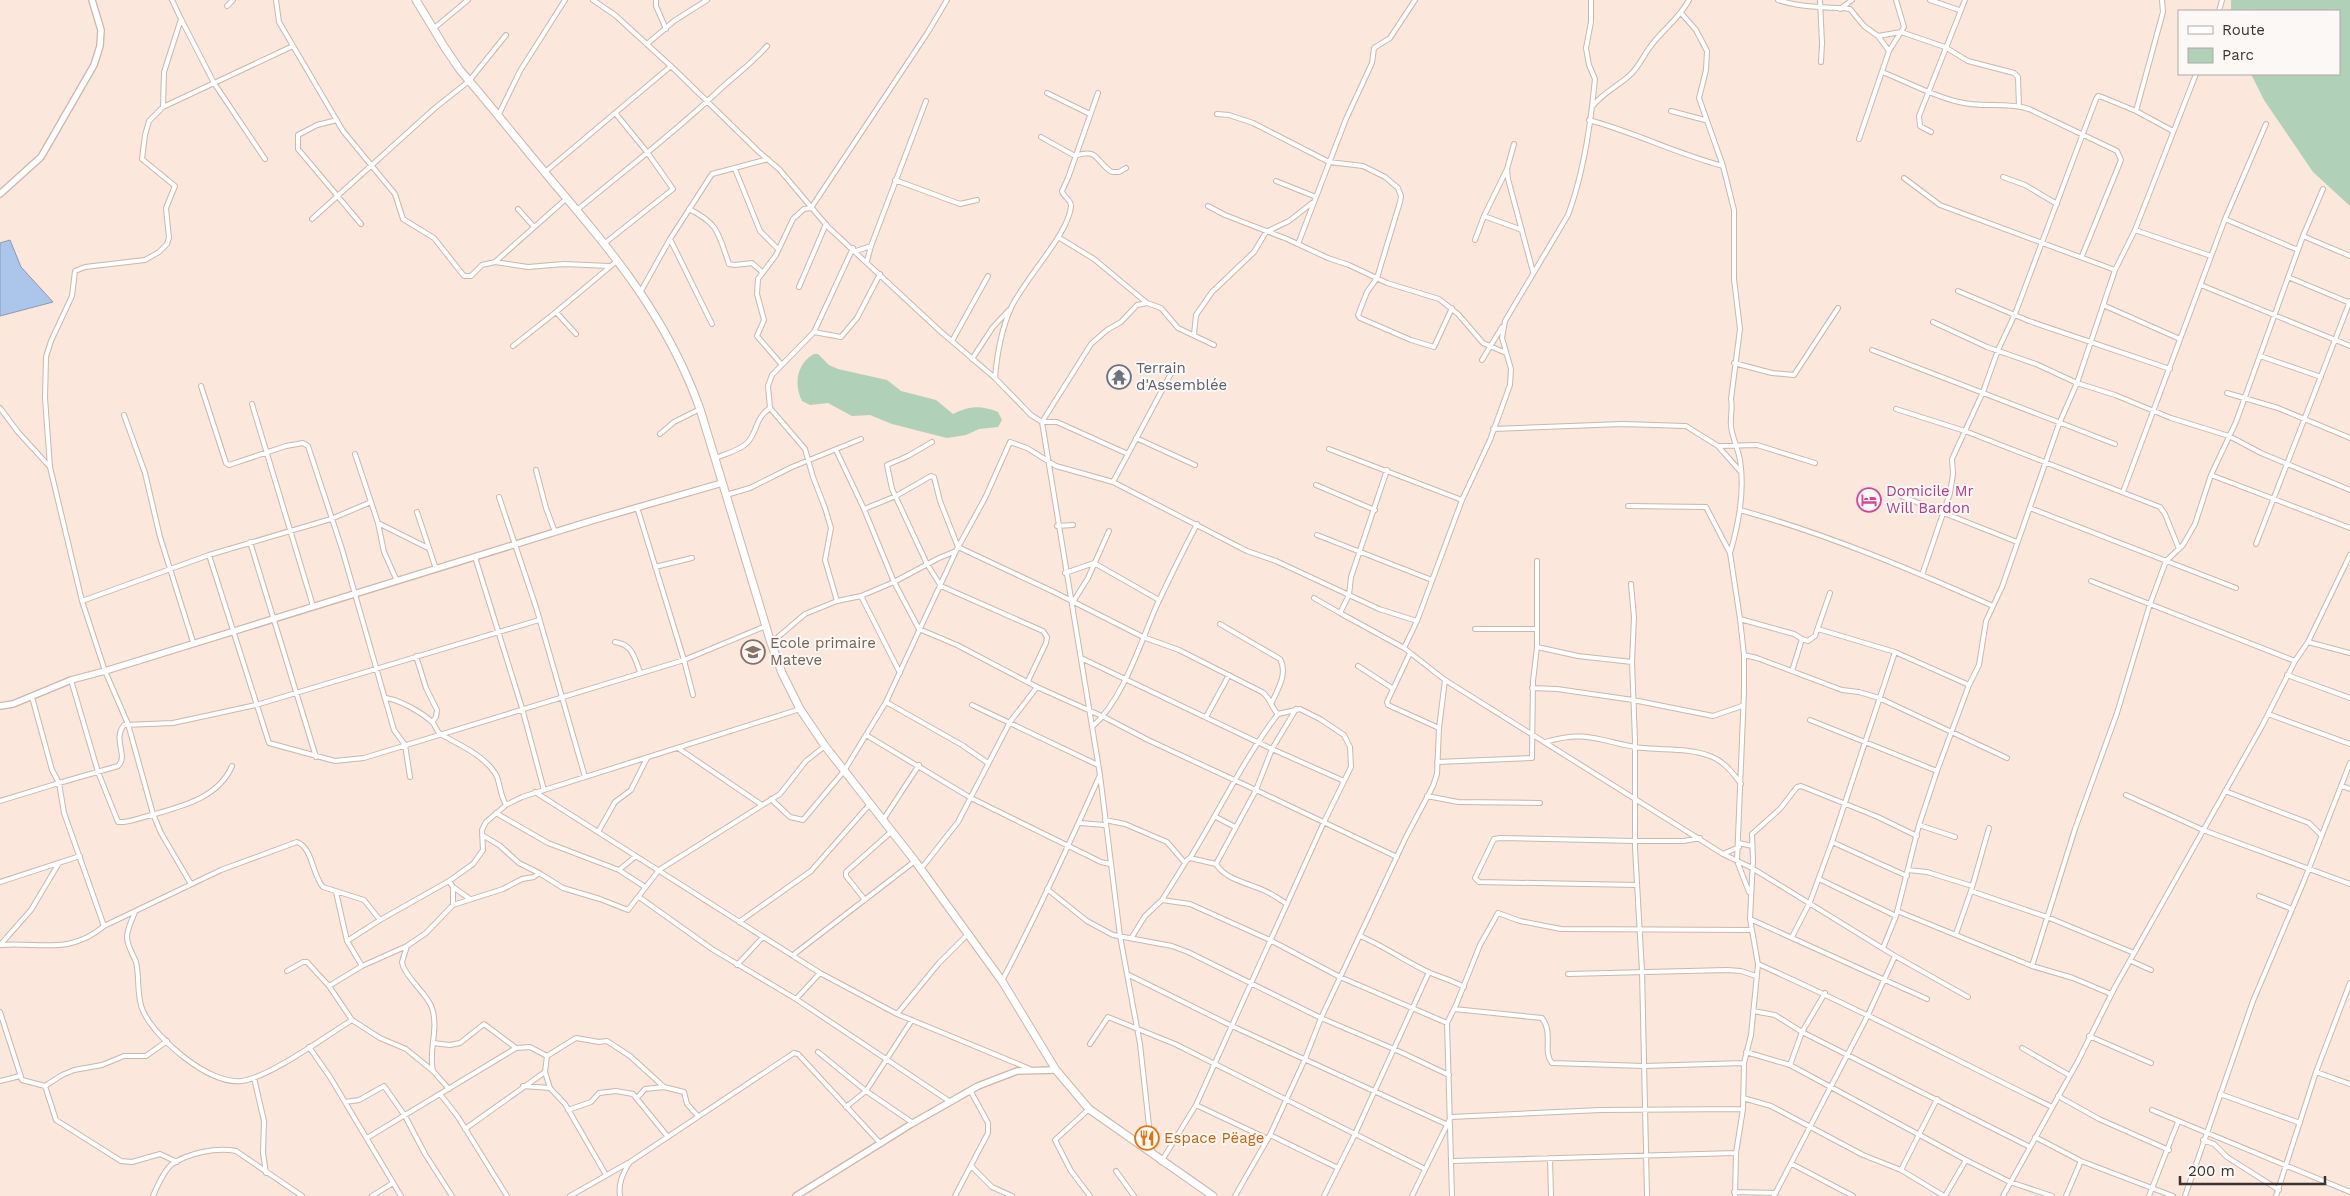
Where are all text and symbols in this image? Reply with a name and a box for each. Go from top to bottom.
legend [2178,10,2340,75]
text: Route [2222,21,2265,39]
text: Parc [2222,46,2254,64]
place label: Terrain d'Assemblée [1136,359,1227,394]
temple icon: Terrain d'Assemblée [1106,364,1132,390]
place label: Domicile Mr Will Bardon [1886,482,1974,517]
hotel icon: Domicile Mr Will Bardon [1856,487,1882,513]
place label: Ecole primaire Mateve [770,634,876,669]
school or university icon: Ecole primaire Mateve [740,639,766,665]
restaurant icon: Espace Pëage [1134,1125,1160,1151]
place label: Espace Pëage [1164,1129,1264,1147]
scale bar [2180,1154,2325,1186]
text: 200 m [2188,1162,2235,1180]

